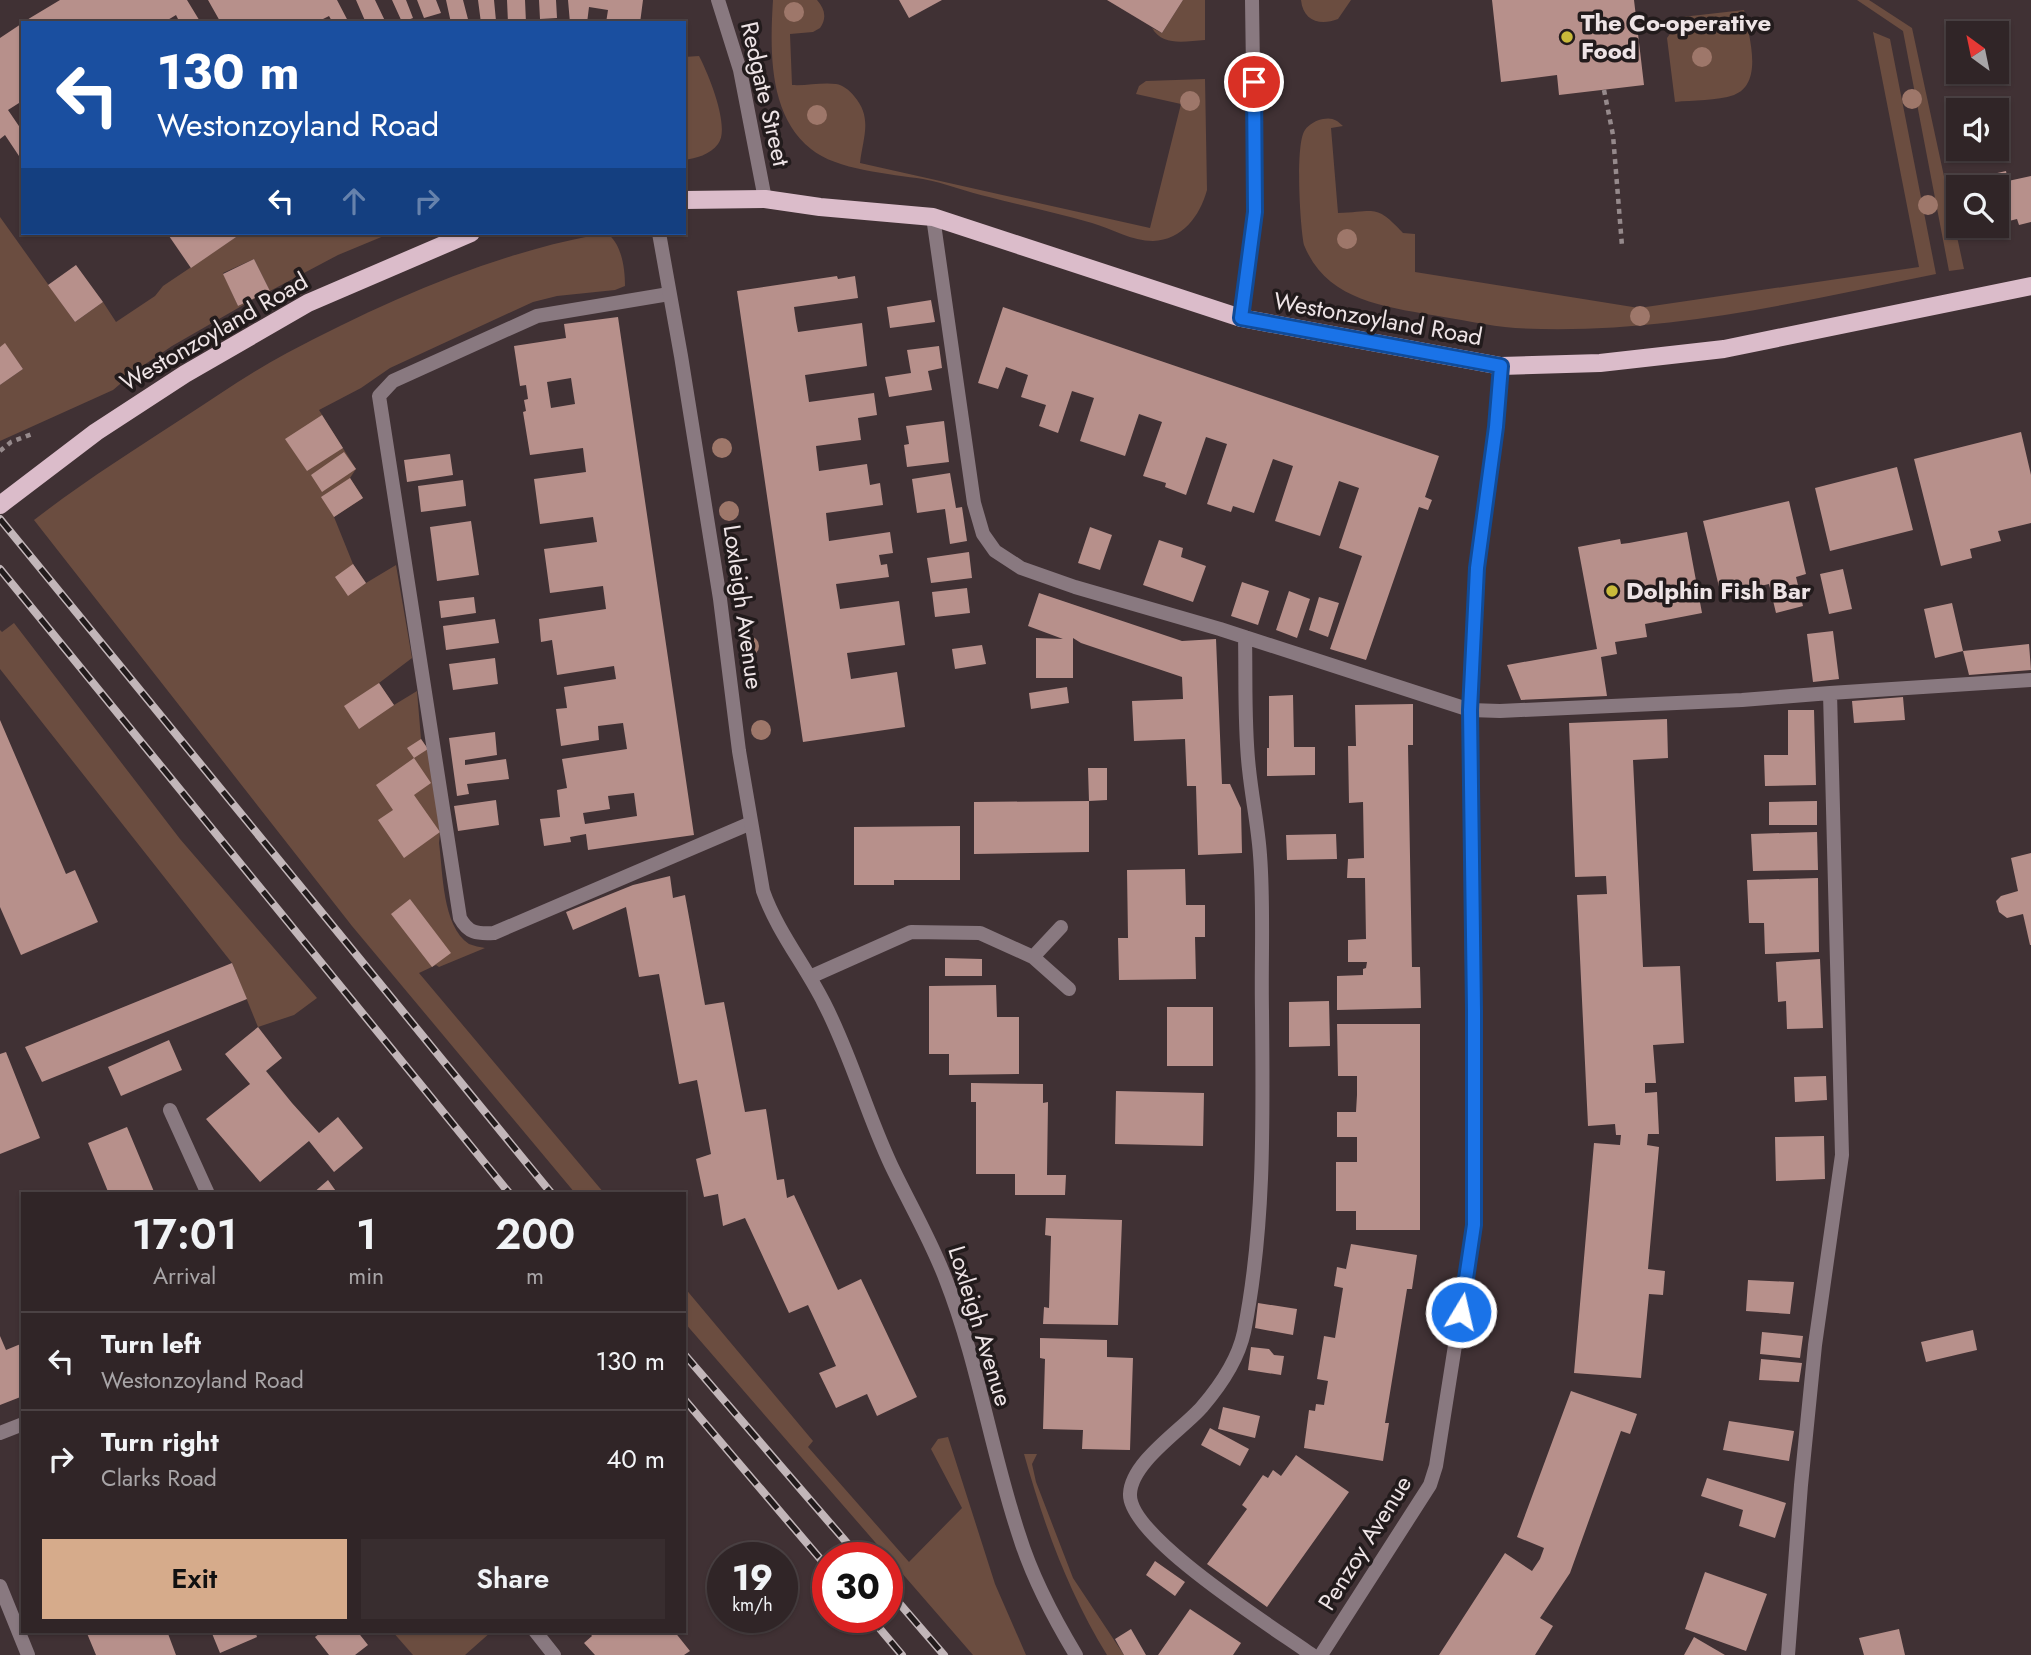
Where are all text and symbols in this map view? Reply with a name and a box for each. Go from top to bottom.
place label: The Co-operative Food [1581,5,1771,68]
street label: Redgate Street [732,18,799,170]
north arrow [1946,21,2009,84]
map controls [1946,21,2009,238]
marker: The Co-operative Food [1559,29,1575,45]
text: 130 m [157,37,300,107]
icon: left [42,49,133,140]
pin [1224,52,1284,112]
icon: arrive [1235,63,1273,101]
button: sound [1946,98,2009,161]
text: Westonzoyland Road [157,102,439,148]
button: search [1946,175,2009,238]
icon: left [262,182,300,220]
icon: ahead [335,182,373,220]
icon: right [408,182,446,220]
street label: Westonzoyland Road [113,264,314,400]
street label: Westonzoyland Road [1271,283,1485,354]
street label: Loxleigh Avenue [715,522,772,692]
place label: Dolphin Fish Bar [1626,573,1811,608]
marker: Dolphin Fish Bar [1604,583,1620,599]
text: 17:01 [132,1204,238,1265]
text: 1 [356,1204,377,1265]
text: 200 [495,1204,575,1265]
street label: Loxleigh Avenue [939,1241,1021,1410]
text: Arrival [153,1259,216,1293]
text: min [348,1259,384,1293]
text: m [526,1259,544,1293]
position arrow [1424,1275,1498,1349]
text: Turn left [101,1325,201,1363]
icon: left [42,1342,80,1380]
text: 130 m [595,1342,665,1380]
text: Westonzoyland Road [101,1363,304,1397]
text: Turn right [101,1423,219,1461]
icon: right [42,1440,80,1478]
text: 40 m [606,1440,665,1478]
text: Clarks Road [101,1461,217,1495]
street label: Penzoy Avenue [1309,1468,1420,1617]
button: Exit [42,1539,347,1619]
button: Share [361,1539,665,1619]
speed limit sign: 30 [812,1542,903,1633]
text: 19 [732,1553,773,1603]
text: km/h [732,1592,773,1618]

